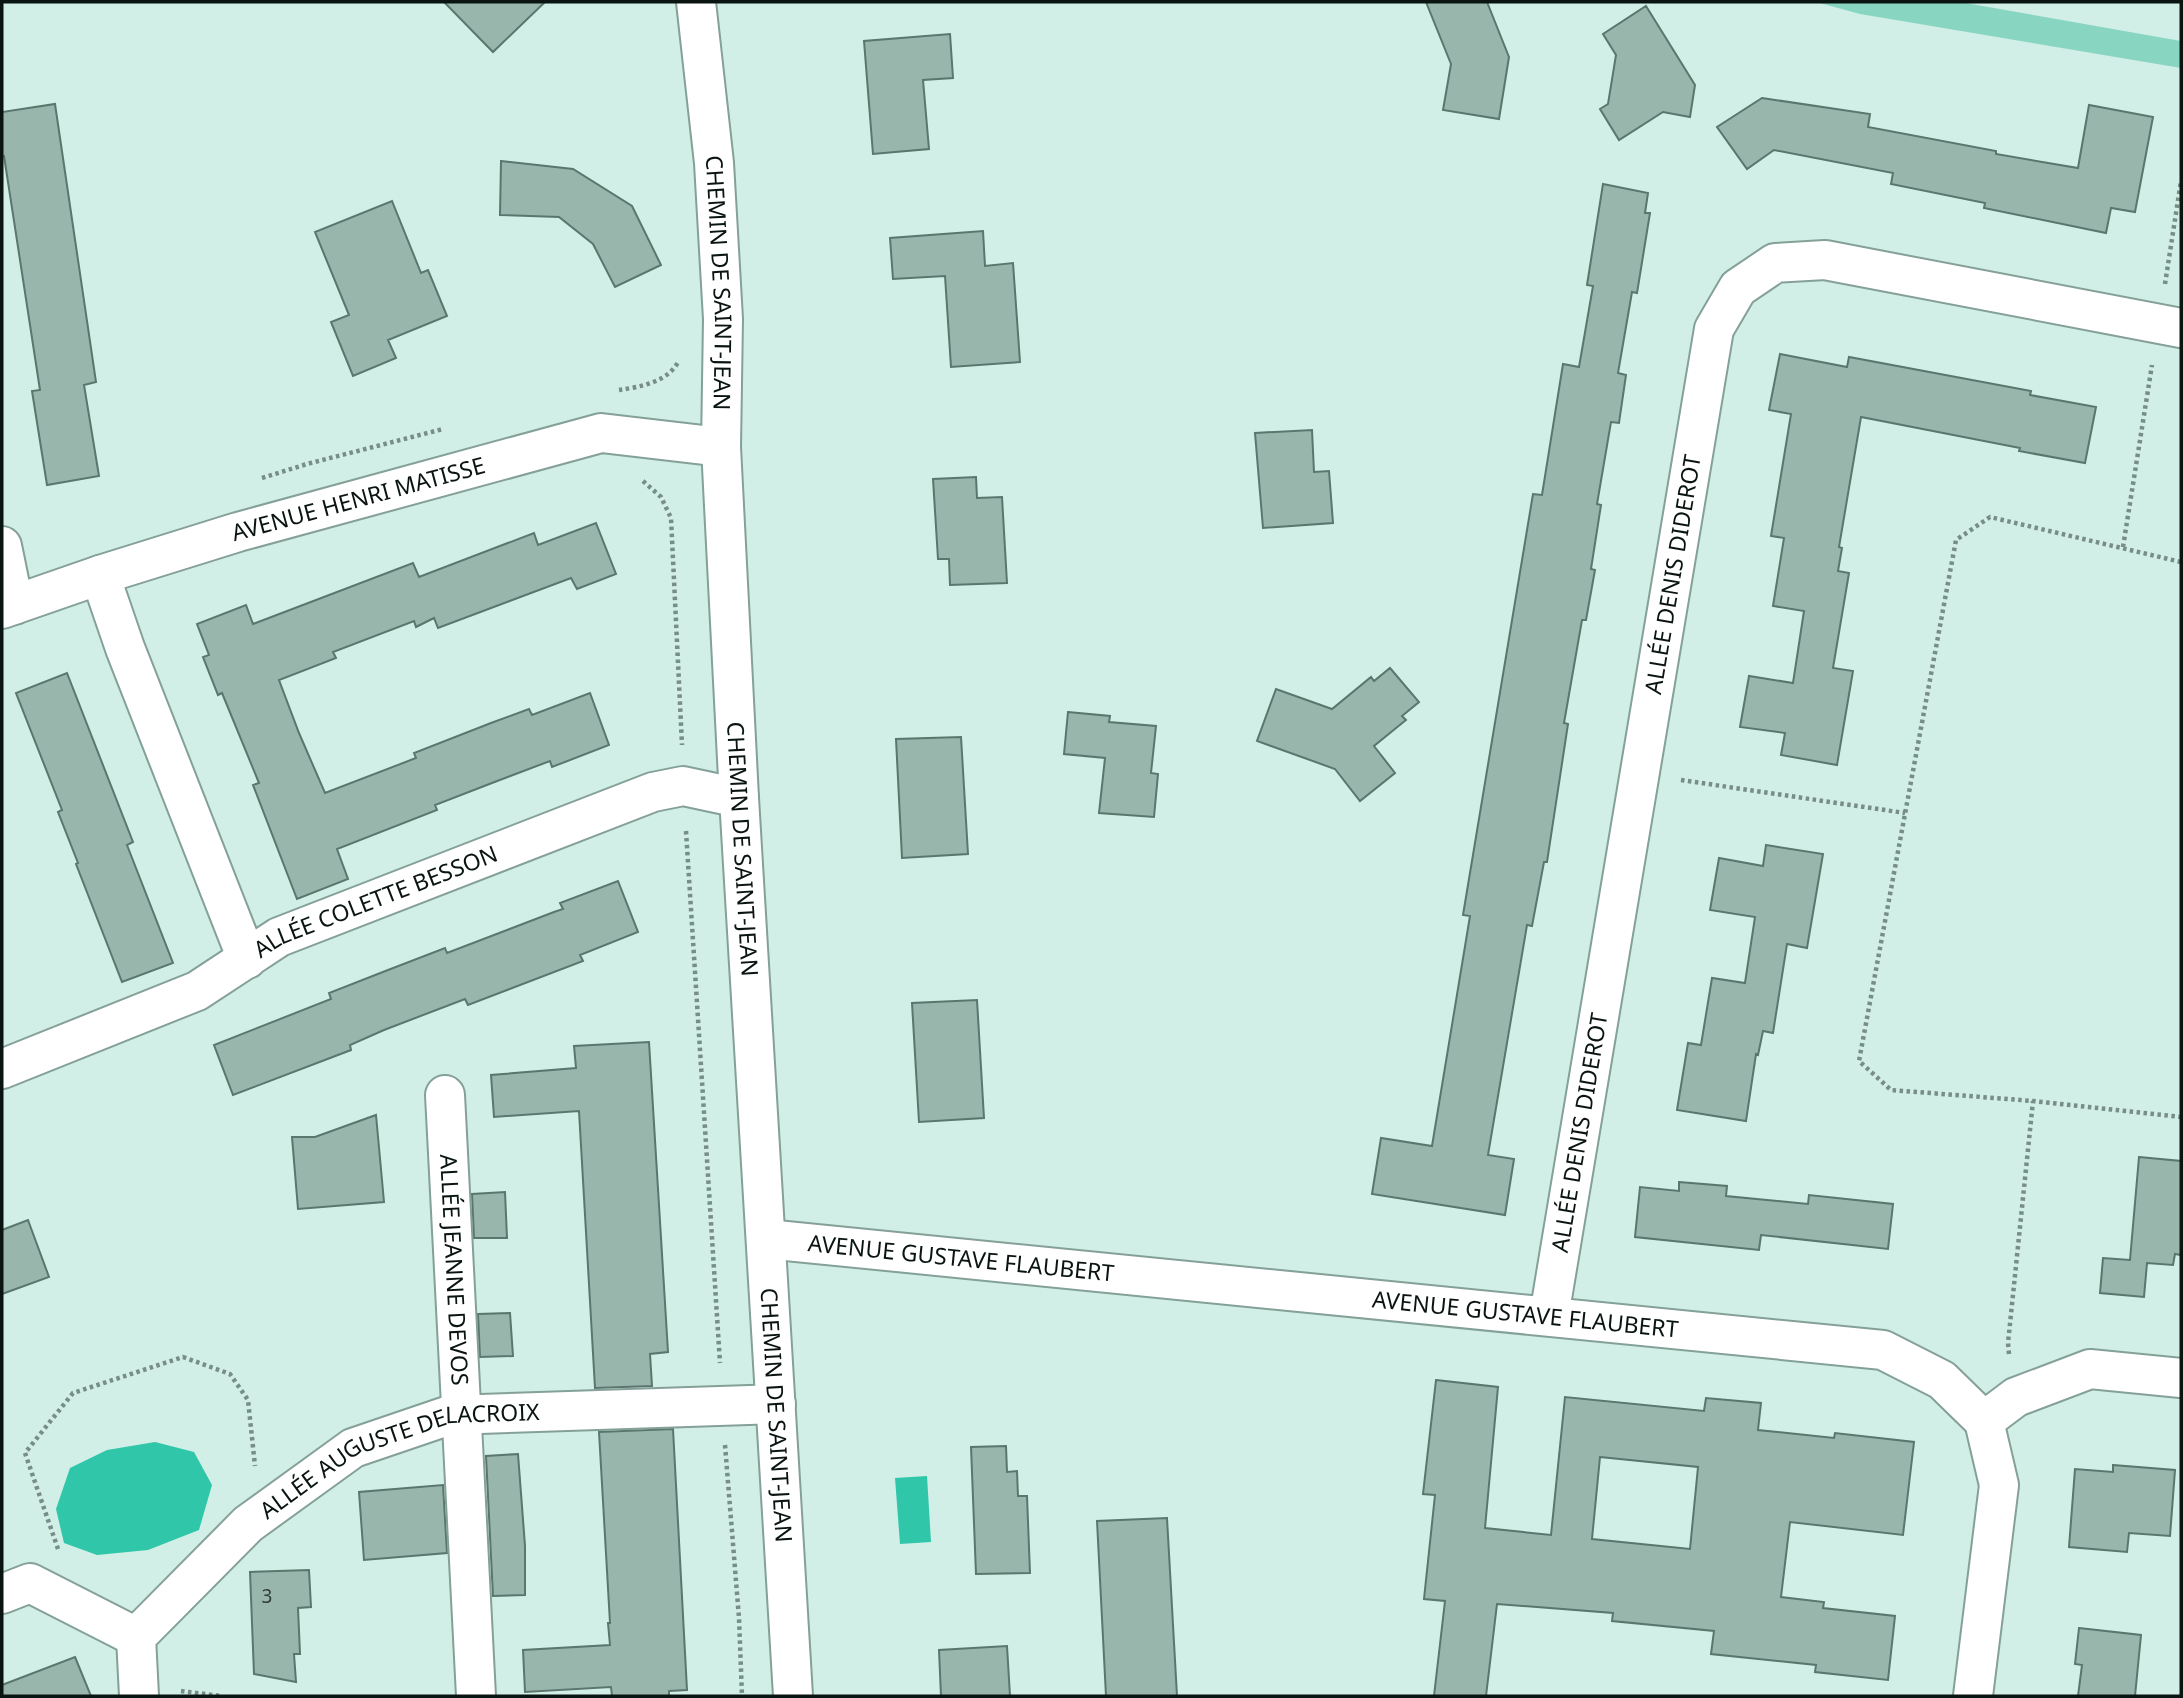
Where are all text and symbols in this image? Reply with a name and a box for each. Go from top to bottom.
street label: CHEMIN DE SAINT-JEAN [698,153,740,411]
street label: AVENUE HENRI MATISSE [228,448,488,548]
street label: ALLÉE DENIS DIDEROT [1636,452,1708,696]
street label: CHEMIN DE SAINT-JEAN [720,721,767,977]
street label: ALLÉE COLETTE BESSON [247,837,502,965]
street label: ALLÉE DENIS DIDEROT [1543,1010,1614,1255]
street label: ALLÉE JEANNE DEVOS [433,1153,477,1386]
street label: AVENUE GUSTAVE FLAUBERT [806,1226,1116,1289]
street label: AVENUE GUSTAVE FLAUBERT [1371,1282,1680,1345]
street label: CHEMIN DE SAINT-JEAN [753,1287,801,1543]
street label: ALLÉE AUGUSTE DELACROIX [253,1395,541,1526]
house number: 3 [262,1583,272,1609]

